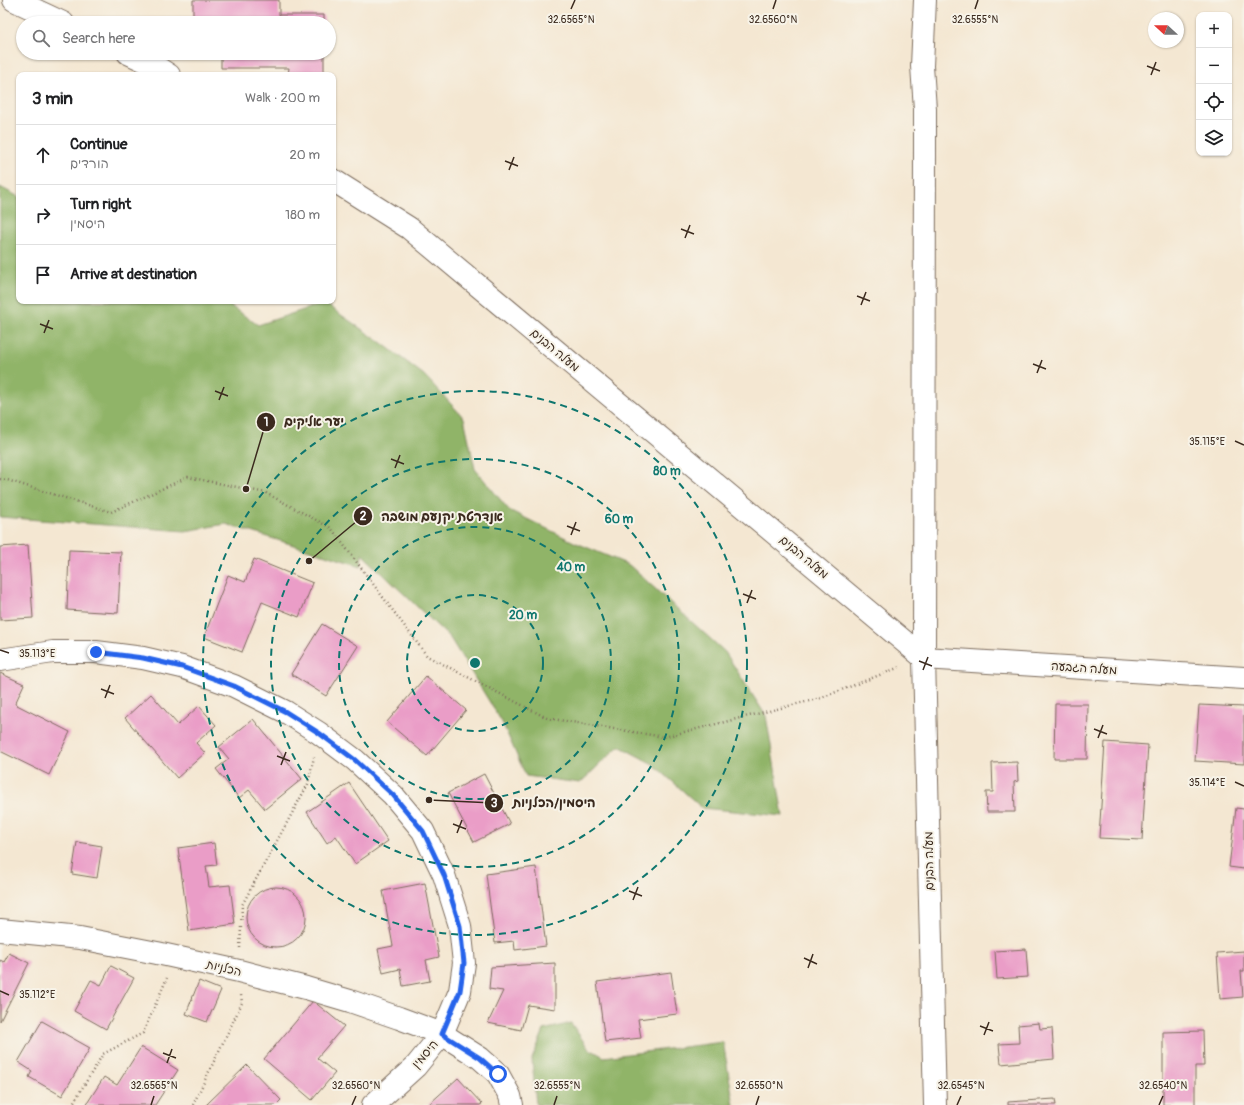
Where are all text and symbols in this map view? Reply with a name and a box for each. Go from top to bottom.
north arrow [1148,12,1184,48]
map controls [1196,12,1232,156]
button: + [1196,12,1232,48]
text: 32.6565°N [548,14,595,26]
text: 32.6560°N [749,14,797,26]
text: 32.6555°N [952,14,999,26]
search box [16,16,336,60]
icon: search [30,27,52,49]
text: Search here [62,29,135,48]
button: − [1196,48,1232,84]
button: locate [1196,84,1232,120]
text: 3 min [32,88,73,109]
text: Walk · 200 m [245,90,320,106]
button: layers [1196,120,1232,156]
text: Continue [70,135,128,154]
icon: ahead [32,144,54,166]
text: 20 m [289,147,320,163]
text: הורדים [70,156,109,172]
text: Turn right [70,195,131,214]
icon: right [32,204,54,226]
text: 180 m [285,207,320,223]
text: היסמין [70,216,105,232]
icon: arrive [32,264,54,286]
text: Arrive at destination [70,265,197,284]
street label: מעלה הבנים [527,326,582,375]
callout: יער אליקים [256,409,352,434]
text: יער אליקים [284,414,344,430]
text: 1 [264,415,268,430]
text: 35.115°E [1189,436,1225,448]
text: 80 m [653,464,681,479]
callout: אנדרטת יקנעם מושבה [353,504,511,529]
text: 2 [360,509,367,524]
text: אנדרטת יקנעם מושבה [381,509,503,525]
text: 60 m [605,512,634,527]
street label: מעלה הבנים [776,533,831,582]
text: 40 m [556,560,586,575]
text: 20 m [509,608,537,623]
route end [87,643,105,661]
text: 35.113°E [19,648,55,660]
centre of rings [468,656,482,670]
street label: מעלה הגבעה [1050,659,1118,678]
text: 35.114°E [1189,777,1225,789]
callout: היסמין/הכלניות [484,790,603,815]
text: היסמין/הכלניות [511,795,596,811]
text: 3 [491,796,498,811]
street label: מעלה הבנים [921,831,938,891]
street label: הכלניות [204,957,243,980]
text: 35.112°E [19,989,55,1001]
street label: היסמין [409,1037,442,1072]
route start [489,1065,507,1083]
text: 32.6565°N [131,1080,178,1092]
text: 32.6560°N [332,1080,380,1092]
text: 32.6555°N [534,1080,581,1092]
text: 32.6550°N [735,1080,783,1092]
text: 32.6545°N [938,1080,985,1092]
text: 32.6540°N [1139,1080,1187,1092]

